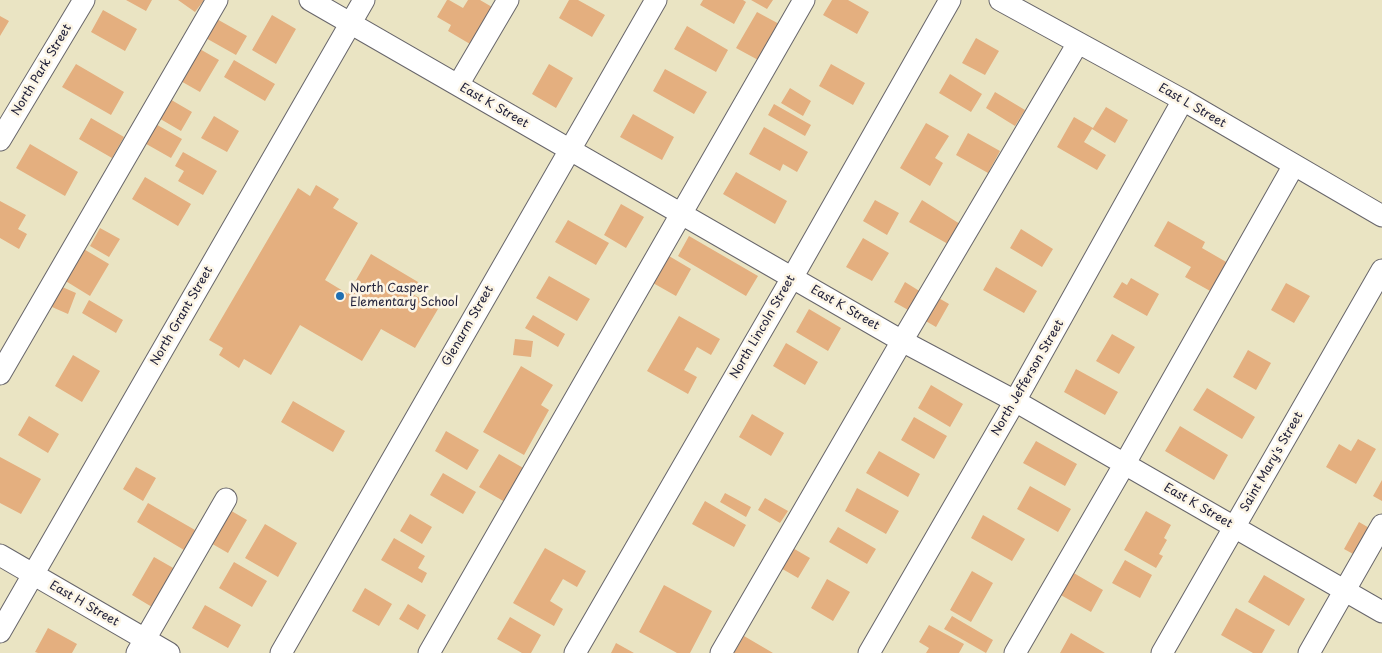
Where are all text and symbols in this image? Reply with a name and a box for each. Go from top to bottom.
street label: North Park Street [9,22,75,118]
street label: East K Street [457,81,531,131]
street label: East L Street [1156,81,1228,131]
street label: North Grant Street [148,264,216,368]
street label: North Lincoln Street [727,273,799,381]
place label: North Casper Elementary School [350,282,458,310]
street label: Glenarm Street [439,283,497,369]
street label: East K Street [808,283,882,333]
marker: North Casper Elementary School [334,290,346,302]
street label: North Jefferson Street [989,317,1067,439]
street label: Saint Mary's Street [1238,410,1306,514]
street label: East K Street [1161,481,1235,531]
street label: East H Street [47,578,121,630]

